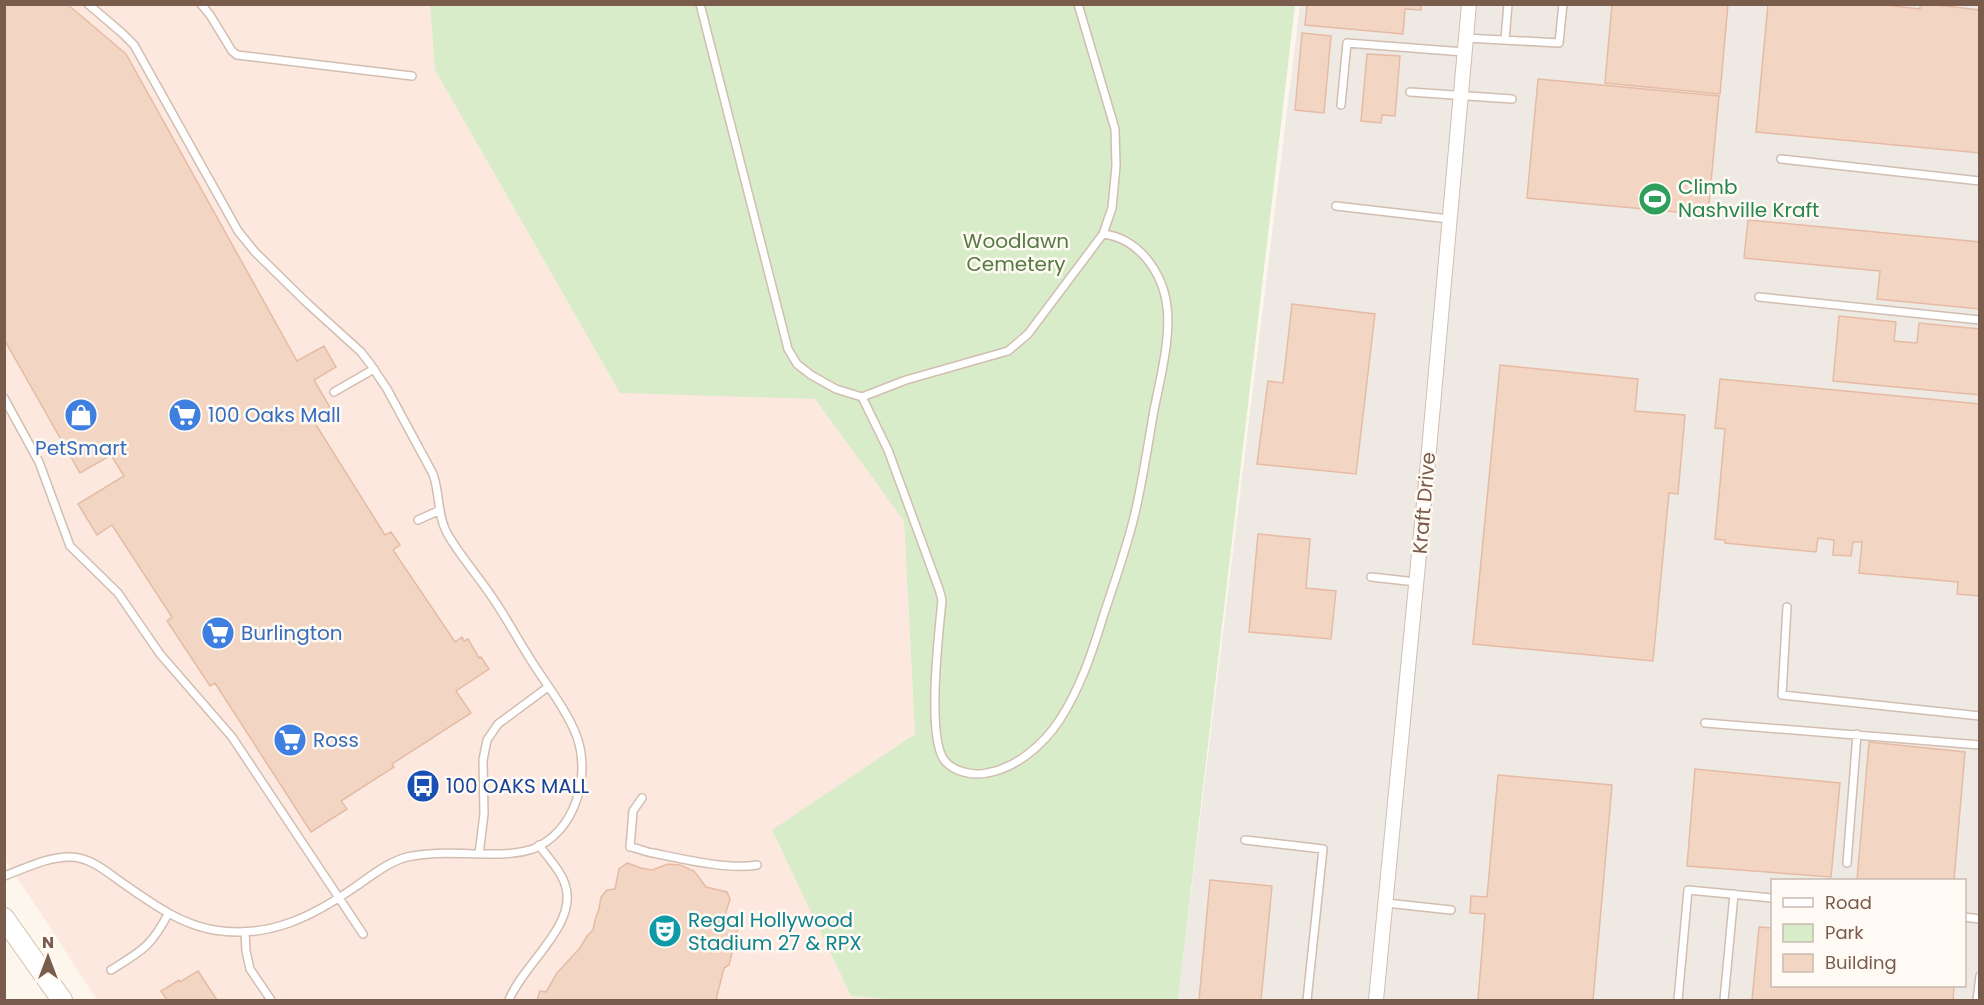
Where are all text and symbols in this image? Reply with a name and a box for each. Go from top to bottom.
place label: Climb Nashville Kraft [1678,173,1819,224]
sports icon: Climb Nashville Kraft [1637,181,1673,217]
park label: Woodlawn Cemetery [963,227,1069,278]
shop icon: PetSmart [63,397,99,433]
supermarket icon: 100 Oaks Mall [167,397,203,433]
place label: 100 Oaks Mall [208,401,341,429]
place label: PetSmart [35,434,127,462]
street label: Kraft Drive [1406,451,1442,555]
supermarket icon: Burlington [200,615,236,651]
place label: Burlington [241,619,343,647]
supermarket icon: Ross [272,722,308,758]
place label: Ross [313,726,359,754]
bus stop icon: 100 OAKS MALL [405,768,441,804]
place label: 100 OAKS MALL [446,772,589,800]
legend [1771,879,1966,987]
text: Road [1825,890,1872,915]
place label: Regal Hollywood Stadium 27 & RPX [688,906,862,957]
theatre icon: Regal Hollywood Stadium 27 & RPX [647,913,683,949]
text: Park [1825,920,1864,945]
north arrow [18,927,78,987]
text: N [42,931,54,954]
text: Building [1825,950,1897,975]

